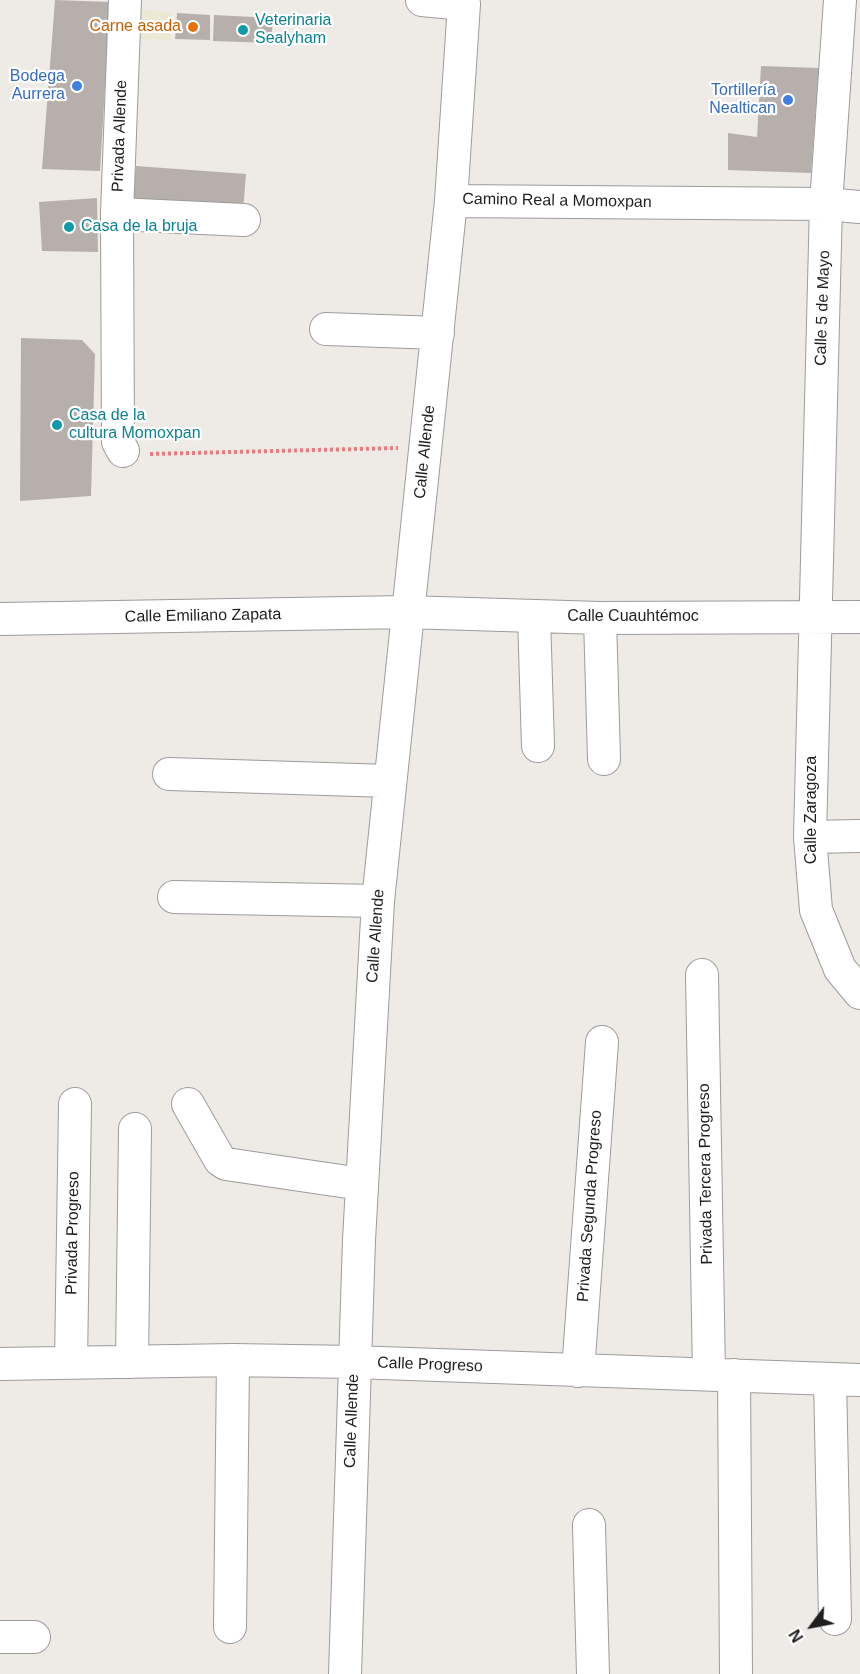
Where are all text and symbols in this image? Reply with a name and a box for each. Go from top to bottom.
place label: Veterinaria Sealyham [255,11,331,49]
place label: Carne asada [89,17,181,37]
marker: Carne asada [186,20,200,34]
marker: Veterinaria Sealyham [236,23,250,37]
place label: Bodega Aurrera [10,67,65,105]
marker: Bodega Aurrera [70,79,84,93]
street label: Privada Allende [108,80,132,192]
place label: Tortillería Nealtican [709,81,776,119]
marker: Tortillería Nealtican [781,93,795,107]
street label: Camino Real a Momoxpan [462,190,652,212]
place label: Casa de la bruja [81,217,198,237]
marker: Casa de la bruja [62,220,76,234]
street label: Calle 5 de Mayo [811,250,835,366]
street label: Calle Allende [411,404,439,500]
place label: Casa de la cultura Momoxpan [69,406,201,444]
marker: Casa de la cultura Momoxpan [50,418,64,432]
street label: Calle Emiliano Zapata [125,605,281,627]
street label: Calle Cuauhtémoc [567,607,699,627]
street label: Calle Zaragoza [802,756,822,864]
street label: Calle Allende [363,888,389,984]
street label: Privada Tercera Progreso [695,1083,717,1265]
street label: Privada Segunda Progreso [574,1110,606,1302]
street label: Privada Progreso [62,1171,84,1295]
street label: Calle Progreso [377,1354,483,1376]
street label: Calle Allende [341,1374,363,1468]
north arrow [782,1596,842,1656]
text: N [786,1626,807,1645]

